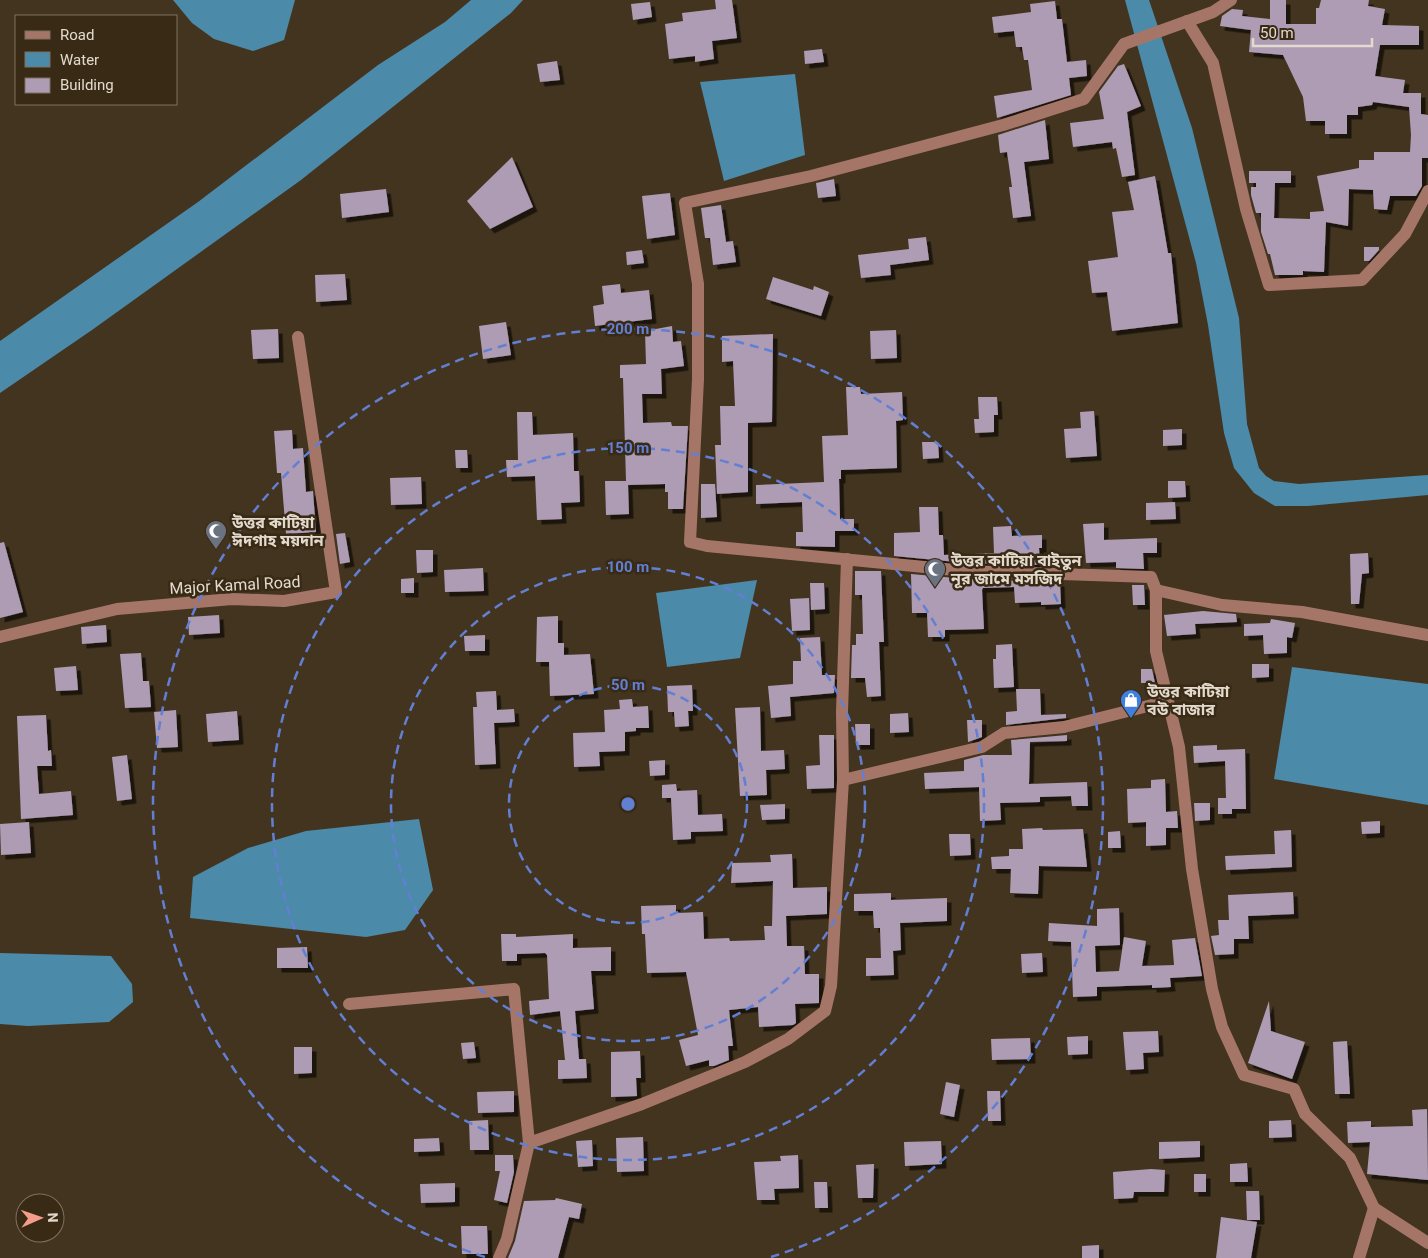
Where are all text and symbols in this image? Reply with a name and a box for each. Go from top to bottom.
legend [15,15,178,105]
scale bar [1253,15,1372,47]
text: 50 m [1260,24,1294,42]
text: Road [60,26,94,44]
text: Water [60,51,99,69]
text: Building [60,76,114,94]
text: 200 m [607,320,649,338]
text: 150 m [607,439,649,457]
place label: উত্তর কাটিয়া ঈদগাহ ময়দান [231,513,325,550]
mosque icon: উত্তর কাটিয়া ঈদগাহ ময়দান [204,519,228,550]
place label: উত্তর কাটিয়া বাইতুন নূর জামে মসজিদ [950,551,1082,589]
mosque icon: উত্তর কাটিয়া বাইতুন নূর জামে মসজিদ [923,557,947,588]
text: 100 m [607,558,649,576]
street label: Major Kamal Road [169,572,301,598]
text: 50 m [611,676,645,694]
place label: উত্তর কাটিয়া বউ বাজার [1146,682,1230,719]
shop icon: উত্তর কাটিয়া বউ বাজার [1119,688,1143,719]
centre of rings [619,795,637,813]
north arrow [15,1193,65,1243]
text: N [45,1212,61,1223]

